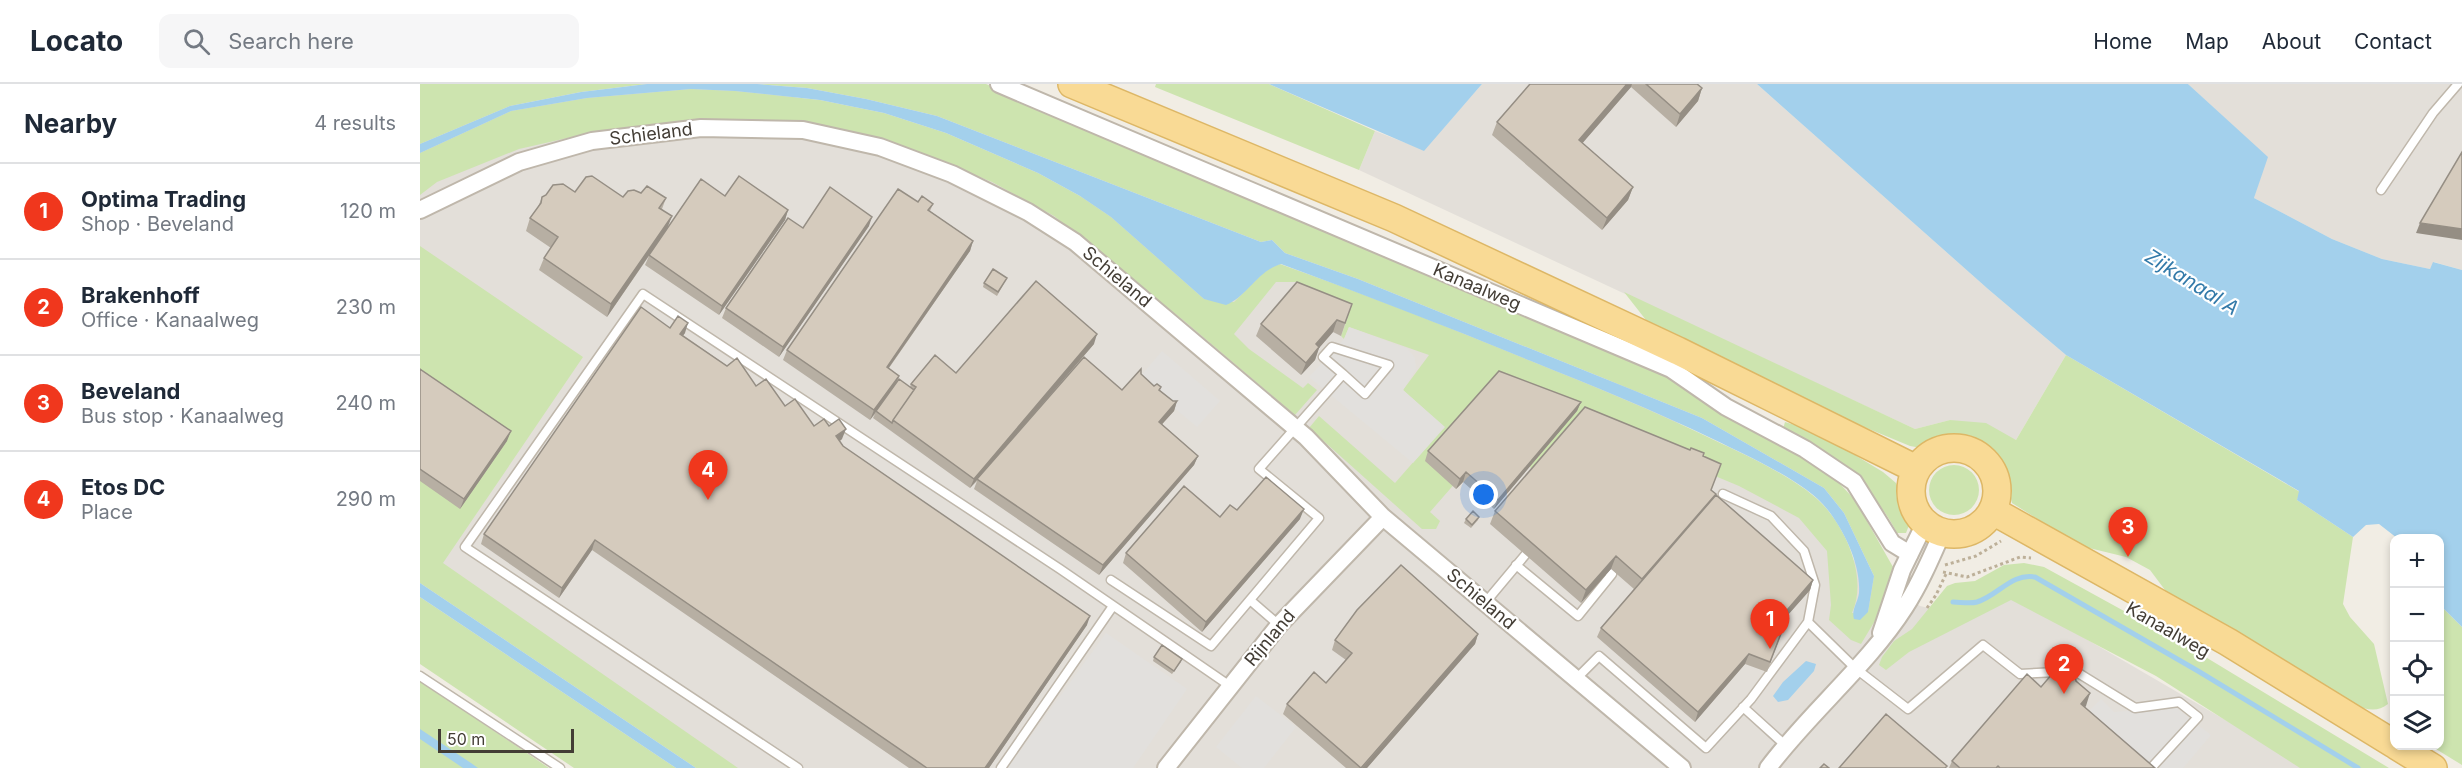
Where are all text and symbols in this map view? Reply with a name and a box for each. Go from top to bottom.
search box [159,14,579,68]
text: Locato [30,24,123,58]
icon: search [180,25,213,58]
text: Search here [228,28,354,54]
text: Home [2093,29,2152,54]
text: Map [2185,29,2229,54]
text: About [2262,29,2321,54]
text: Contact [2354,29,2432,54]
text: Nearby [24,108,117,139]
text: 4 results [314,111,396,135]
street label: Schieland [608,118,694,149]
text: Optima Trading [81,186,246,212]
text: 1 [39,199,48,223]
text: 120 m [340,199,396,223]
text: Shop · Beveland [81,212,234,236]
street label: Schieland [1079,242,1156,311]
water label: Zijkanaal A [2141,244,2243,320]
street label: Kanaalweg [1430,259,1524,314]
text: Brakenhoff [81,282,200,308]
text: 2 [37,295,50,319]
text: 230 m [336,295,396,319]
text: Office · Kanaalweg [81,308,259,332]
text: Beveland [81,378,180,404]
text: 3 [37,391,50,415]
text: 240 m [335,391,396,415]
text: Bus stop · Kanaalweg [81,404,284,428]
pin: 4 [688,450,728,500]
text: Etos DC [81,474,165,500]
your location [1469,480,1498,509]
text: 4 [37,487,50,511]
text: 290 m [336,487,396,511]
text: Place [81,500,133,524]
pin: 3 [2108,508,2148,557]
map controls [2390,534,2444,750]
button: + [2390,534,2444,588]
street label: Schieland [1443,564,1520,633]
button: − [2390,588,2444,642]
street label: Kanaalweg [2123,597,2214,662]
pin: 1 [1750,600,1790,649]
street label: Rijnland [1240,605,1299,670]
button: locate [2390,642,2444,696]
pin: 2 [2044,644,2084,694]
button: layers [2390,696,2444,750]
scale bar [438,726,574,754]
text: 50 m [447,729,485,749]

